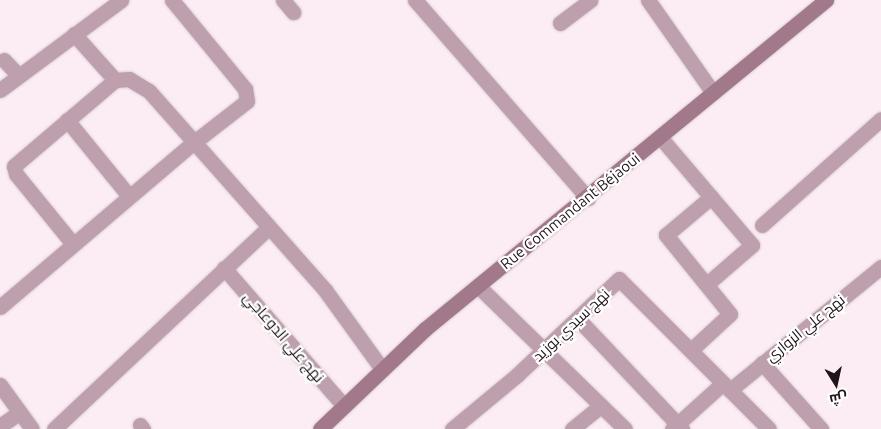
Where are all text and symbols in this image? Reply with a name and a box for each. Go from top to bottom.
street label: Rue Commandant Béjaoui [497,149,643,273]
street label: نهج سيدي بوزيد [529,285,613,365]
street label: نهج علي الدوعاجي [240,288,328,386]
street label: نهج علي الزواري [762,290,848,366]
north arrow [811,359,861,409]
text: ش [828,389,849,408]

